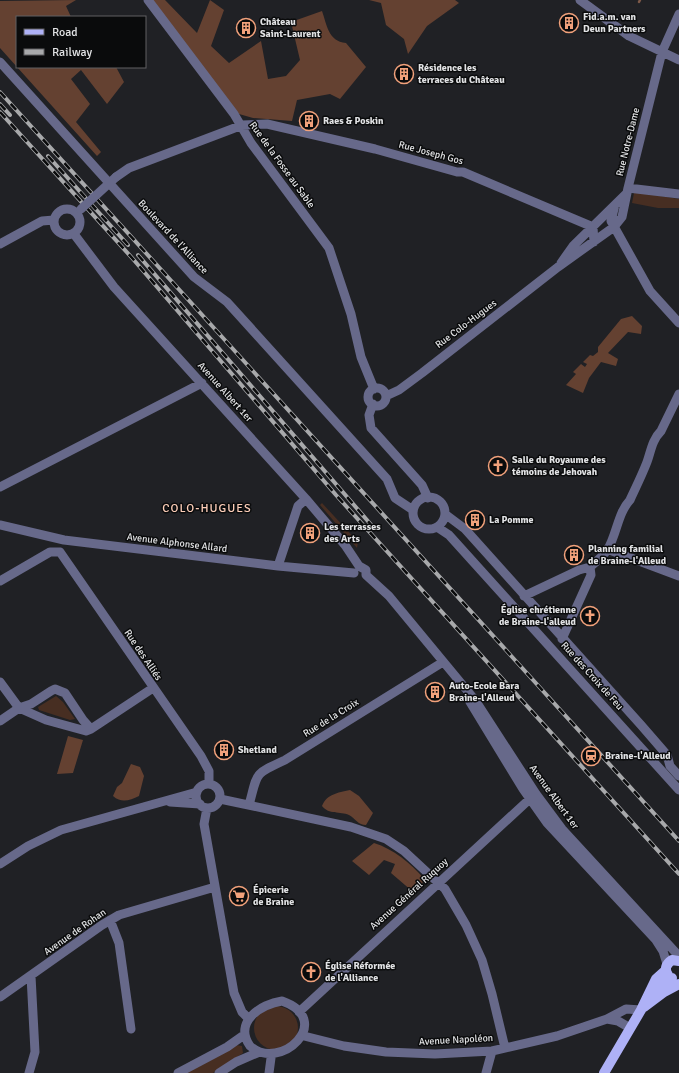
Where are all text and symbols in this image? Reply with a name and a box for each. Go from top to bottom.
place label: Fid.a.m. van Deun Partners [583,11,646,35]
building icon: Fid.a.m. van Deun Partners [558,12,580,34]
legend [16,16,146,68]
place label: Château Saint-Laurent [260,16,321,40]
building icon: Château Saint-Laurent [235,17,257,39]
text: Road [52,25,78,40]
text: Railway [52,45,92,60]
place label: Résidence les terraces du Château [417,62,505,86]
building icon: Résidence les terraces du Château [393,63,415,85]
street label: Rue Notre-Dame [614,106,642,178]
building icon: Raes & Poskin [298,110,320,132]
place label: Raes & Poskin [323,115,384,127]
street label: Rue de la Fosse au Sable [247,120,317,210]
street label: Rue Joseph Gos [397,139,465,168]
street label: Boulevard de l'Alliance [136,197,210,277]
street label: Rue Colo-Hugues [433,297,499,351]
street label: Avenue Albert 1er [195,360,255,425]
place label: Salle du Royaume des témoins de Jehovah [511,454,606,478]
church icon: Salle du Royaume des témoins de Jehovah [487,455,509,477]
district label: COLO-HUGUES [162,501,252,516]
building icon: La Pomme [464,509,486,531]
place label: La Pomme [489,514,534,526]
place label: Les terrasses des Arts [324,521,381,545]
building icon: Les terrasses des Arts [299,522,321,544]
street label: Avenue Alphonse Allard [126,531,228,555]
place label: Planning familial de Braine-l'Alleud [588,543,667,567]
building icon: Planning familial de Braine-l'Alleud [563,544,585,566]
place label: Église chrétienne de Braine-l'alleud [499,603,577,628]
church icon: Église chrétienne de Braine-l'alleud [579,605,601,627]
street label: Rue des Alliés [121,627,165,683]
street label: Rue des Croix de Feu [558,639,626,713]
place label: Auto-Ecole Bara Braine-l'Alleud [449,680,519,704]
building icon: Auto-Ecole Bara Braine-l'Alleud [424,681,446,703]
street label: Rue de la Croix [301,696,361,740]
building icon: Shetland [213,739,235,761]
place label: Shetland [238,744,277,756]
station icon: Braine-l'Alleud [580,745,602,767]
place label: Braine-l'Alleud [605,750,671,762]
street label: Avenue Albert 1er [527,763,581,832]
street label: Avenue Général Ruquoy [367,856,451,932]
place label: Épicerie de Braine [253,883,294,908]
supermarket icon: Épicerie de Braine [228,885,250,907]
street label: Avenue de Rohan [42,906,108,958]
place label: Église Réformée de l'Alliance [325,959,395,984]
church icon: Église Réformée de l'Alliance [300,961,322,983]
street label: Avenue Napoléon [419,1032,493,1048]

